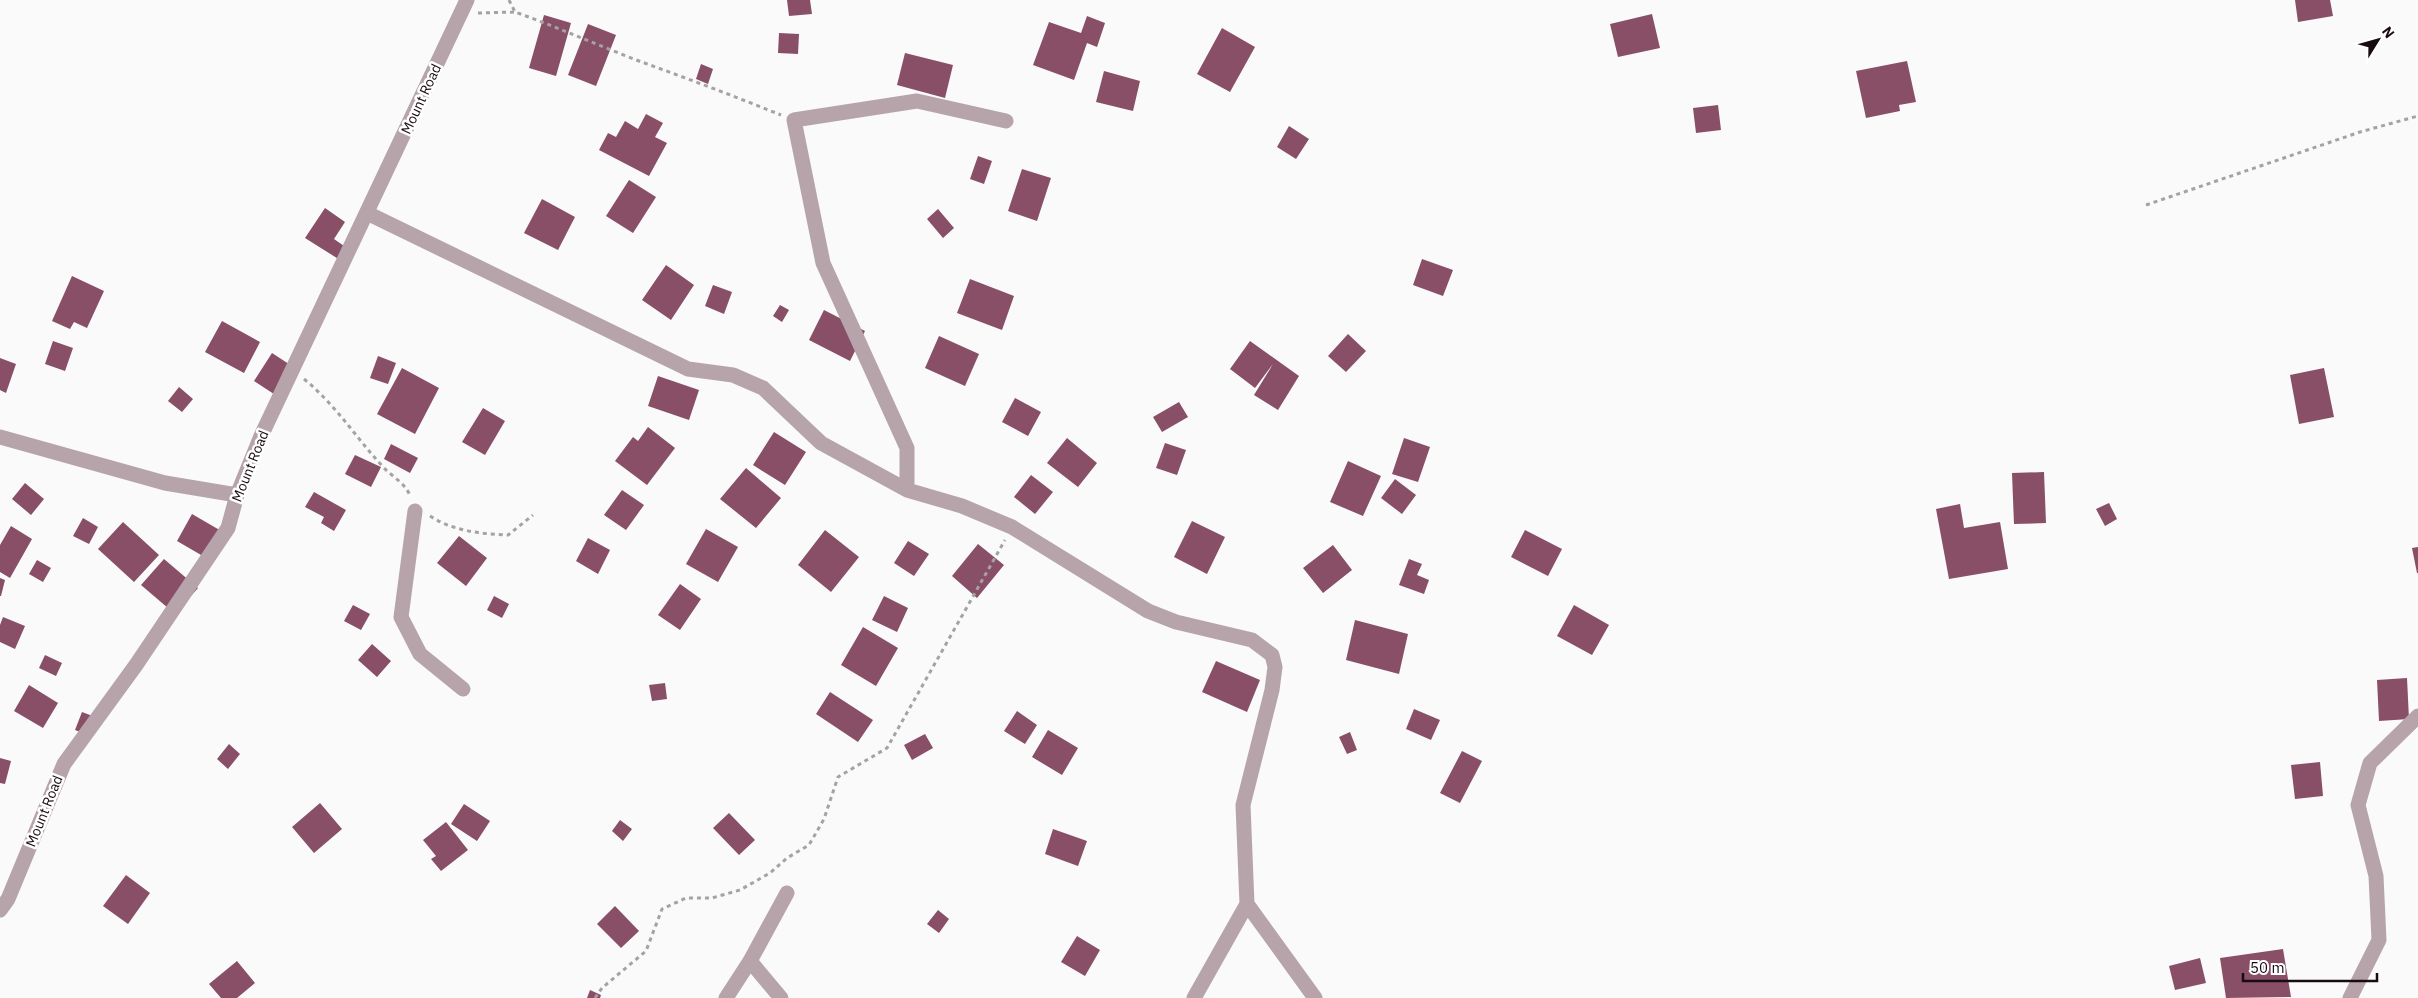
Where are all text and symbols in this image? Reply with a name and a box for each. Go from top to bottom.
north arrow [2353,15,2403,65]
text: N [2378,23,2399,42]
street label: Mount Road [397,61,445,137]
street label: Mount Road [228,428,272,504]
street label: Mount Road [22,773,66,849]
scale bar [2243,950,2377,982]
text: 50 m [2250,958,2285,977]

